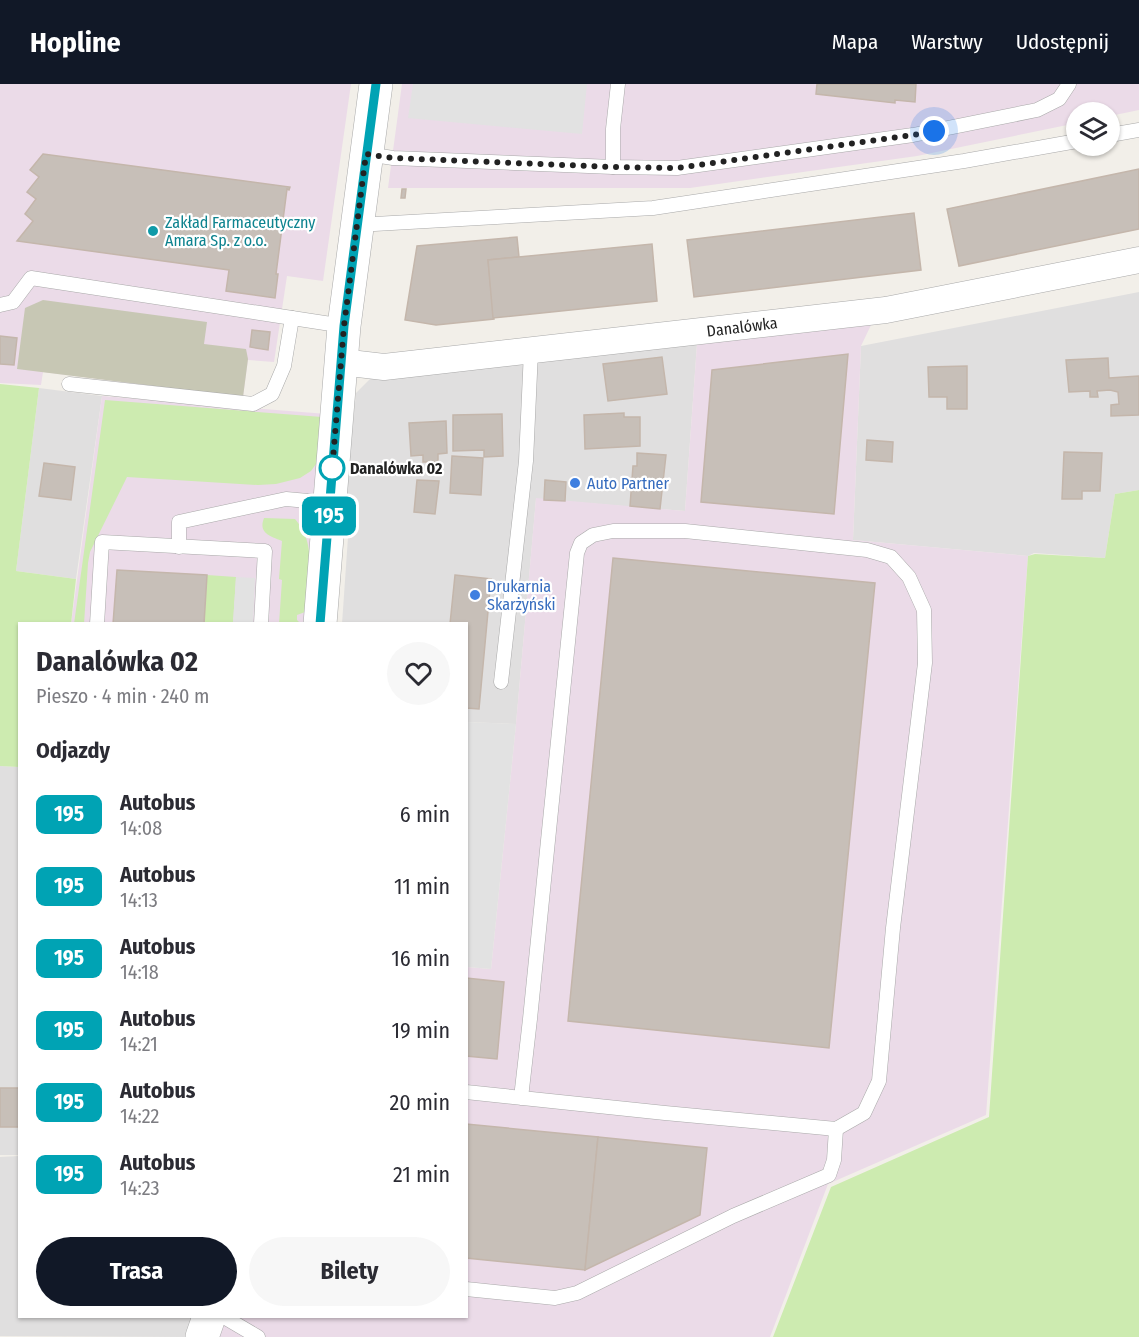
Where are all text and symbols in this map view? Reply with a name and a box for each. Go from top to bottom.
text: Hopline [30,26,121,59]
text: Mapa [832,29,878,55]
text: Warstwy [911,29,983,55]
text: Udostępnij [1016,29,1109,55]
map controls [1066,102,1120,156]
button: layers [1066,102,1120,156]
your location [919,116,949,146]
place label: Zakład Farmaceutyczny Amara Sp. z o.o. [165,213,316,250]
marker: Zakład Farmaceutyczny Amara Sp. z o.o. [146,224,160,238]
street label: Danalówka [706,313,779,341]
marker: Danalówka 02 [319,455,345,481]
place label: Danalówka 02 [350,459,443,478]
place label: Auto Partner [587,474,669,493]
marker: Auto Partner [568,476,582,490]
line badge: 195 [294,496,364,536]
text: 195 [314,503,344,529]
place label: Drukarnia Skarżyński [487,577,556,614]
marker: Drukarnia Skarżyński [468,588,482,602]
button: heart [387,642,450,705]
text: Danalówka 02 [36,645,198,678]
text: Pieszo · 4 min · 240 m [36,684,209,708]
text: Odjazdy [36,737,110,764]
text: Autobus [120,789,195,816]
text: 195 [54,801,84,827]
text: 6 min [400,801,450,828]
text: 14:08 [120,816,162,840]
text: Autobus [120,861,195,888]
text: 195 [54,873,84,899]
text: 11 min [394,873,450,900]
text: 14:13 [120,888,158,912]
text: Autobus [120,933,195,960]
text: 195 [54,945,84,971]
text: 16 min [391,945,450,972]
text: 14:18 [120,960,159,984]
text: Autobus [120,1005,195,1032]
text: 195 [54,1017,84,1043]
text: 19 min [392,1017,450,1044]
text: 14:21 [120,1032,158,1056]
text: Autobus [120,1077,195,1104]
text: 195 [54,1089,84,1115]
text: 20 min [390,1089,450,1116]
text: 14:22 [120,1104,159,1128]
text: Autobus [120,1149,195,1176]
text: 195 [54,1161,84,1187]
text: 21 min [393,1161,450,1188]
text: 14:23 [120,1176,160,1200]
button: Trasa [36,1237,237,1306]
button: Bilety [249,1237,450,1306]

